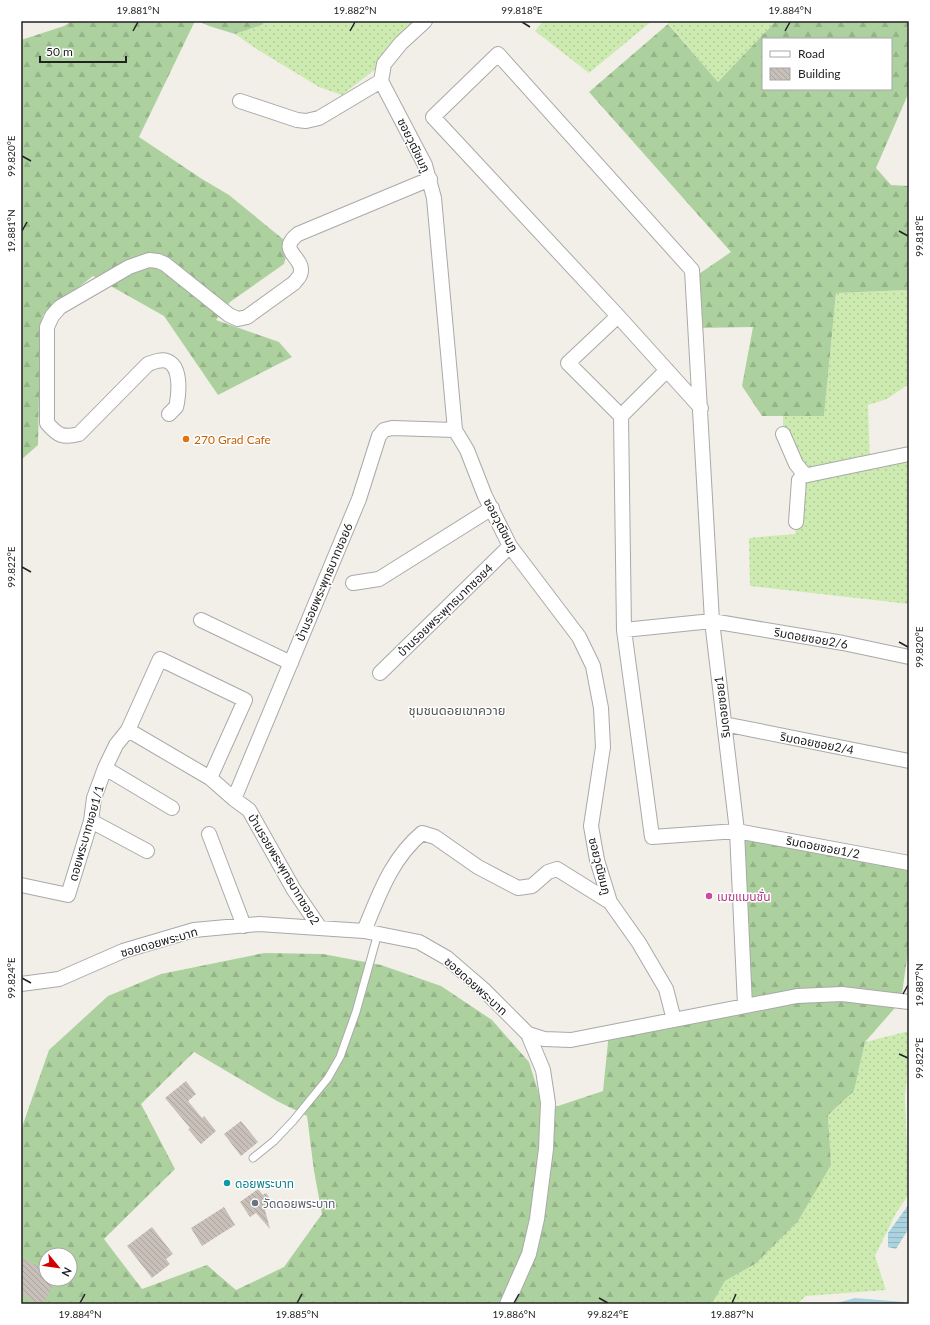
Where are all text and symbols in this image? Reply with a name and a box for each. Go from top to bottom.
text: 19.881°N [116,4,160,16]
text: 19.882°N [333,4,377,16]
text: 99.818°E [501,4,543,16]
text: 19.884°N [768,4,812,16]
scale bar [40,38,126,64]
legend [762,38,892,90]
text: 50 m [46,44,73,59]
text: Road [798,46,825,61]
text: Building [798,66,841,81]
street label: ซอยวุฒิชมภู [394,115,434,175]
text: 99.820°E [5,135,17,177]
text: 19.881°N [5,209,17,253]
text: 99.818°E [913,215,925,257]
place label: 270 Grad Cafe [194,432,271,447]
marker: 270 Grad Cafe [181,434,191,444]
street label: ซอยวุฒิชมภู [481,496,521,554]
street label: บ้านรอยพระพุทธบาทซอย6 [292,521,356,643]
text: 99.822°E [5,546,17,588]
street label: บ้านรอยพระพุทธบาทซอย4 [394,561,496,659]
street label: ริมดอยซอย2/6 [772,624,849,652]
text: 99.820°E [913,626,925,668]
street label: ริมดอยซอย1 [711,675,733,739]
district label: ชุมชนดอยเขาควาย [409,702,505,718]
street label: ริมดอยซอย2/4 [778,728,855,757]
street label: ดอยพระบาทซอย1/1 [65,783,107,883]
street label: บ้านรอยพระพุทธบาทซอย2 [245,811,323,927]
street label: ริมดอยซอย1/2 [784,832,861,861]
street label: ซอยวุฒิชมภู [586,836,614,896]
place label: เมฆแมนชั่น [717,888,771,904]
marker: เมฆแมนชั่น [704,891,714,901]
street label: ซอยดอยพระบาท [119,924,199,960]
street label: ซอยดอยพระบาท [441,954,511,1018]
text: 99.824°E [5,957,17,999]
text: 19.887°N [913,963,925,1007]
text: 99.822°E [913,1037,925,1079]
place label: ดอยพระบาท [235,1176,294,1191]
marker: ดอยพระบาท [222,1178,232,1188]
place label: วัดดอยพระบาท [263,1196,335,1211]
marker: วัดดอยพระบาท [250,1198,260,1208]
north arrow [38,1247,78,1287]
text: N [59,1265,75,1279]
text: 19.884°N [58,1308,102,1320]
text: 19.885°N [275,1308,319,1320]
text: 19.886°N [492,1308,536,1320]
text: 99.824°E [587,1308,629,1320]
text: 19.887°N [710,1308,754,1320]

